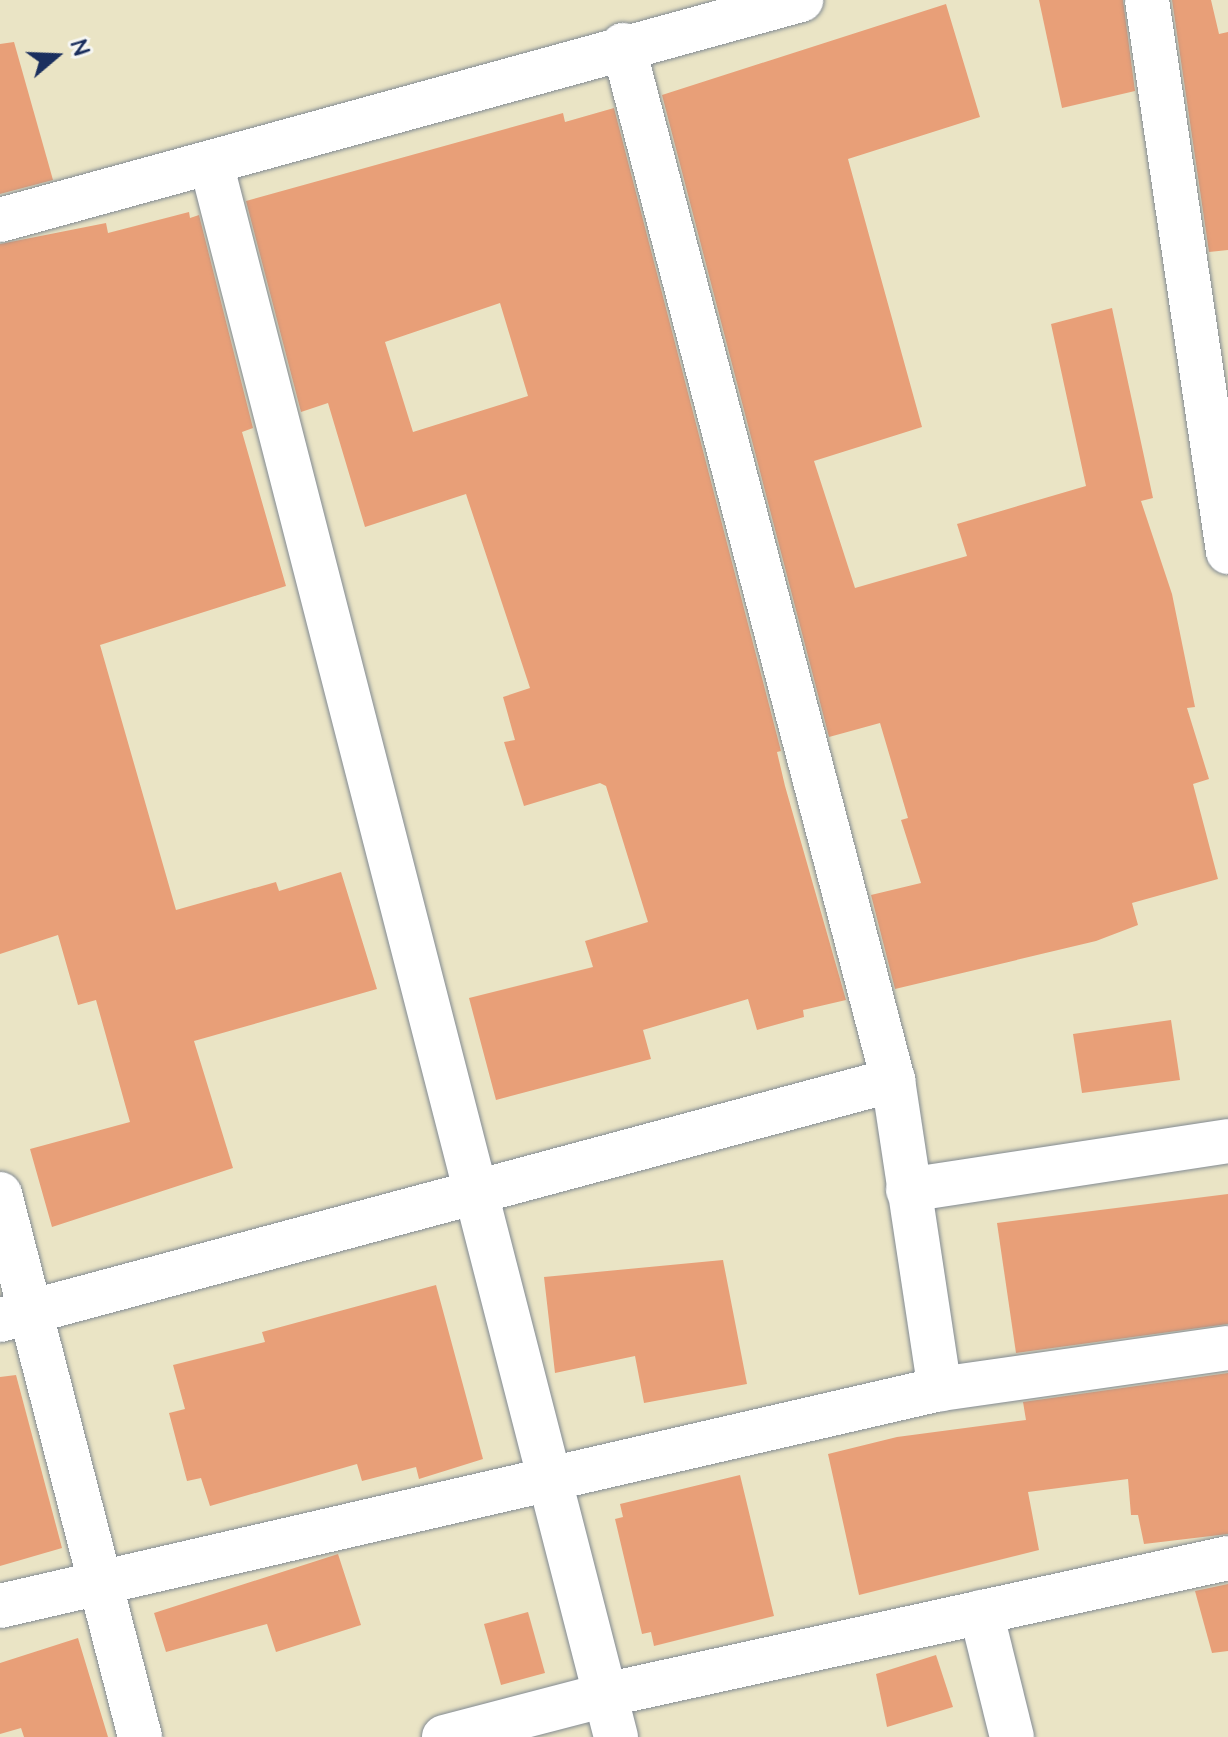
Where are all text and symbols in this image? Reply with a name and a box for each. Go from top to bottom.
north arrow [16,16,96,96]
text: N [62,36,96,60]

